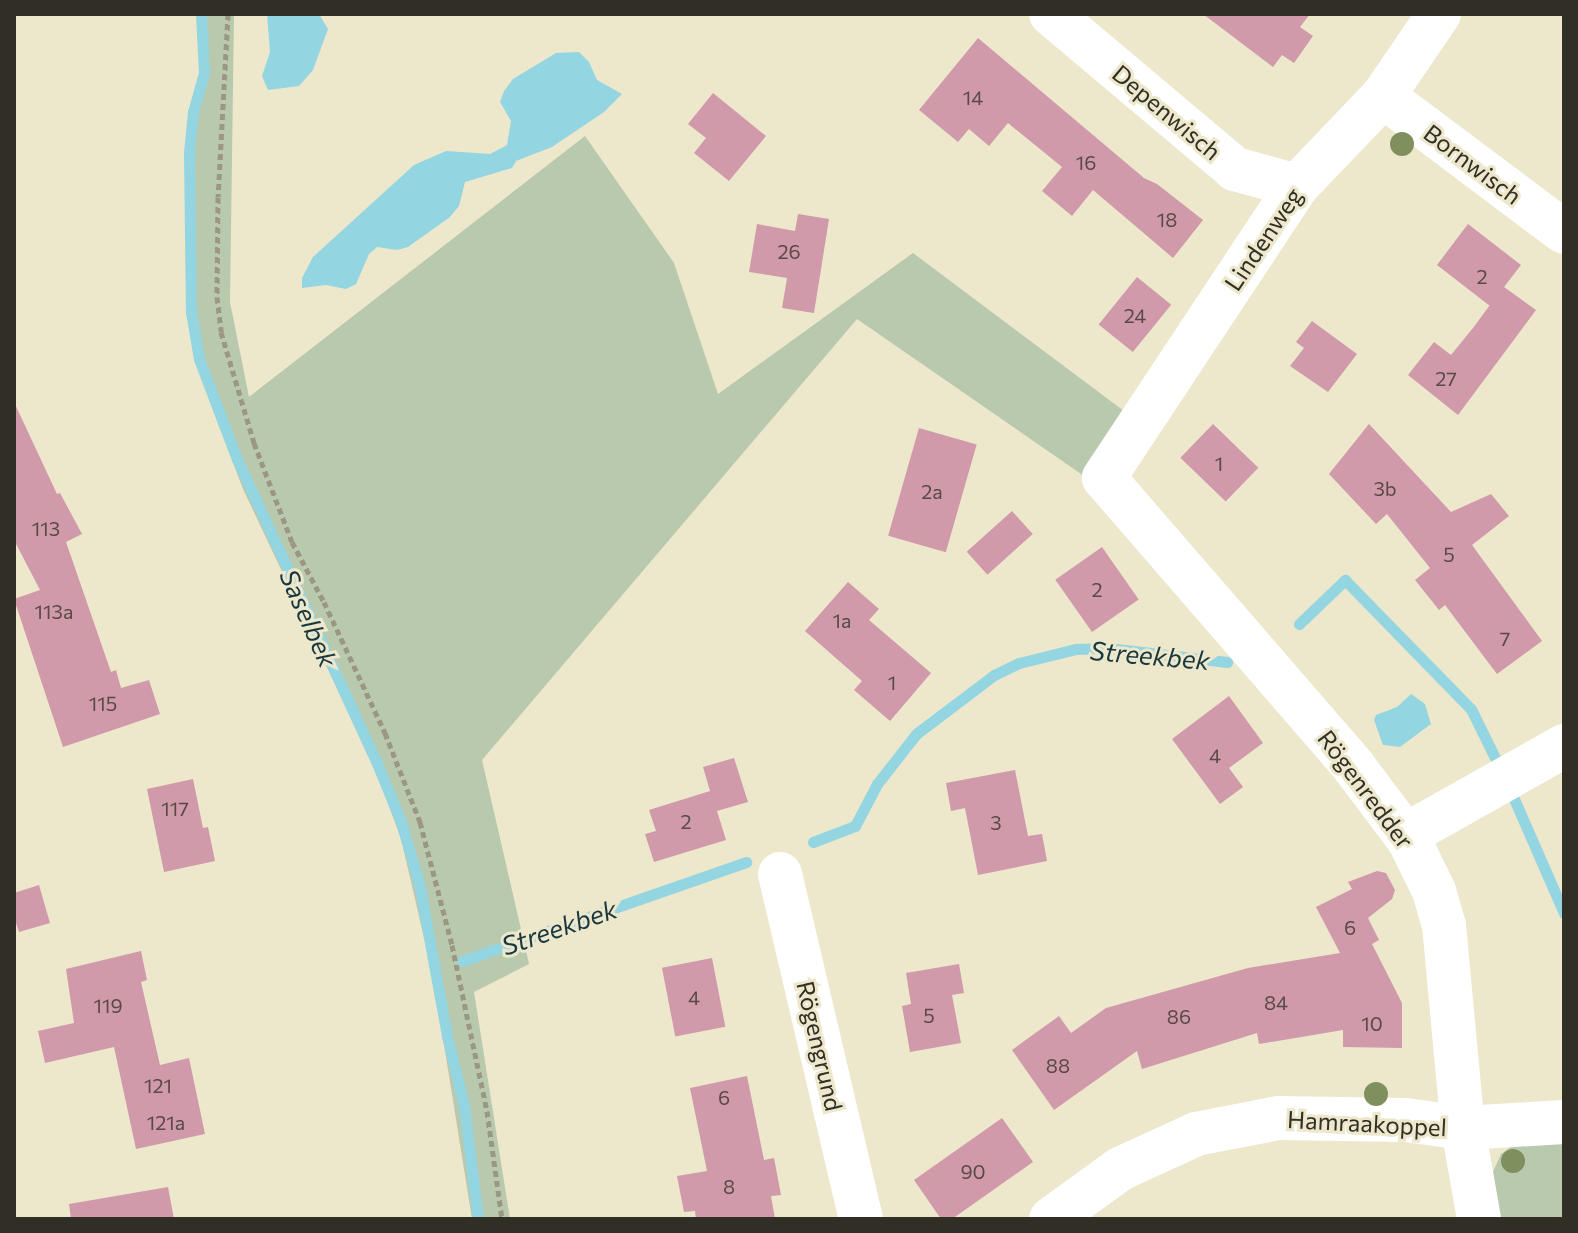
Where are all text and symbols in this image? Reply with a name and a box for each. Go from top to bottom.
street label: Depenwisch [1107,58,1227,166]
house number: 14 [963,85,983,109]
street label: Bornwisch [1418,118,1528,210]
house number: 16 [1076,150,1096,174]
street label: Lindenweg [1218,182,1308,296]
house number: 18 [1157,207,1177,231]
house number: 26 [777,239,801,263]
house number: 2 [1476,264,1488,288]
house number: 24 [1124,303,1146,327]
house number: 27 [1435,366,1457,390]
house number: 1 [1215,451,1223,475]
house number: 3b [1373,476,1397,500]
house number: 2a [921,479,943,503]
house number: 113 [32,516,60,540]
house number: 5 [1443,542,1455,566]
water label: Saselbek [274,564,344,672]
house number: 2 [1091,577,1103,601]
house number: 113a [35,599,73,623]
house number: 1a [832,608,852,632]
house number: 7 [1500,626,1510,650]
water label: Streekbek [1089,634,1211,676]
house number: 1 [888,670,896,694]
house number: 115 [89,691,117,715]
street label: Rögenredder [1312,724,1420,854]
house number: 4 [1209,743,1221,767]
house number: 117 [161,796,189,820]
house number: 2 [680,809,692,833]
house number: 3 [990,810,1002,834]
water label: Streekbek [497,893,621,961]
house number: 6 [1344,915,1356,939]
street label: Rögengrund [791,978,849,1114]
house number: 4 [688,985,700,1009]
house number: 84 [1264,990,1288,1014]
house number: 119 [93,993,123,1017]
house number: 5 [923,1003,935,1027]
house number: 86 [1167,1004,1191,1028]
house number: 10 [1361,1011,1383,1035]
house number: 88 [1046,1053,1070,1077]
house number: 121 [144,1073,172,1097]
house number: 6 [718,1085,730,1109]
street label: Hamraakoppel [1286,1104,1448,1142]
house number: 121a [147,1110,185,1134]
house number: 90 [960,1159,986,1183]
house number: 8 [723,1174,735,1198]

